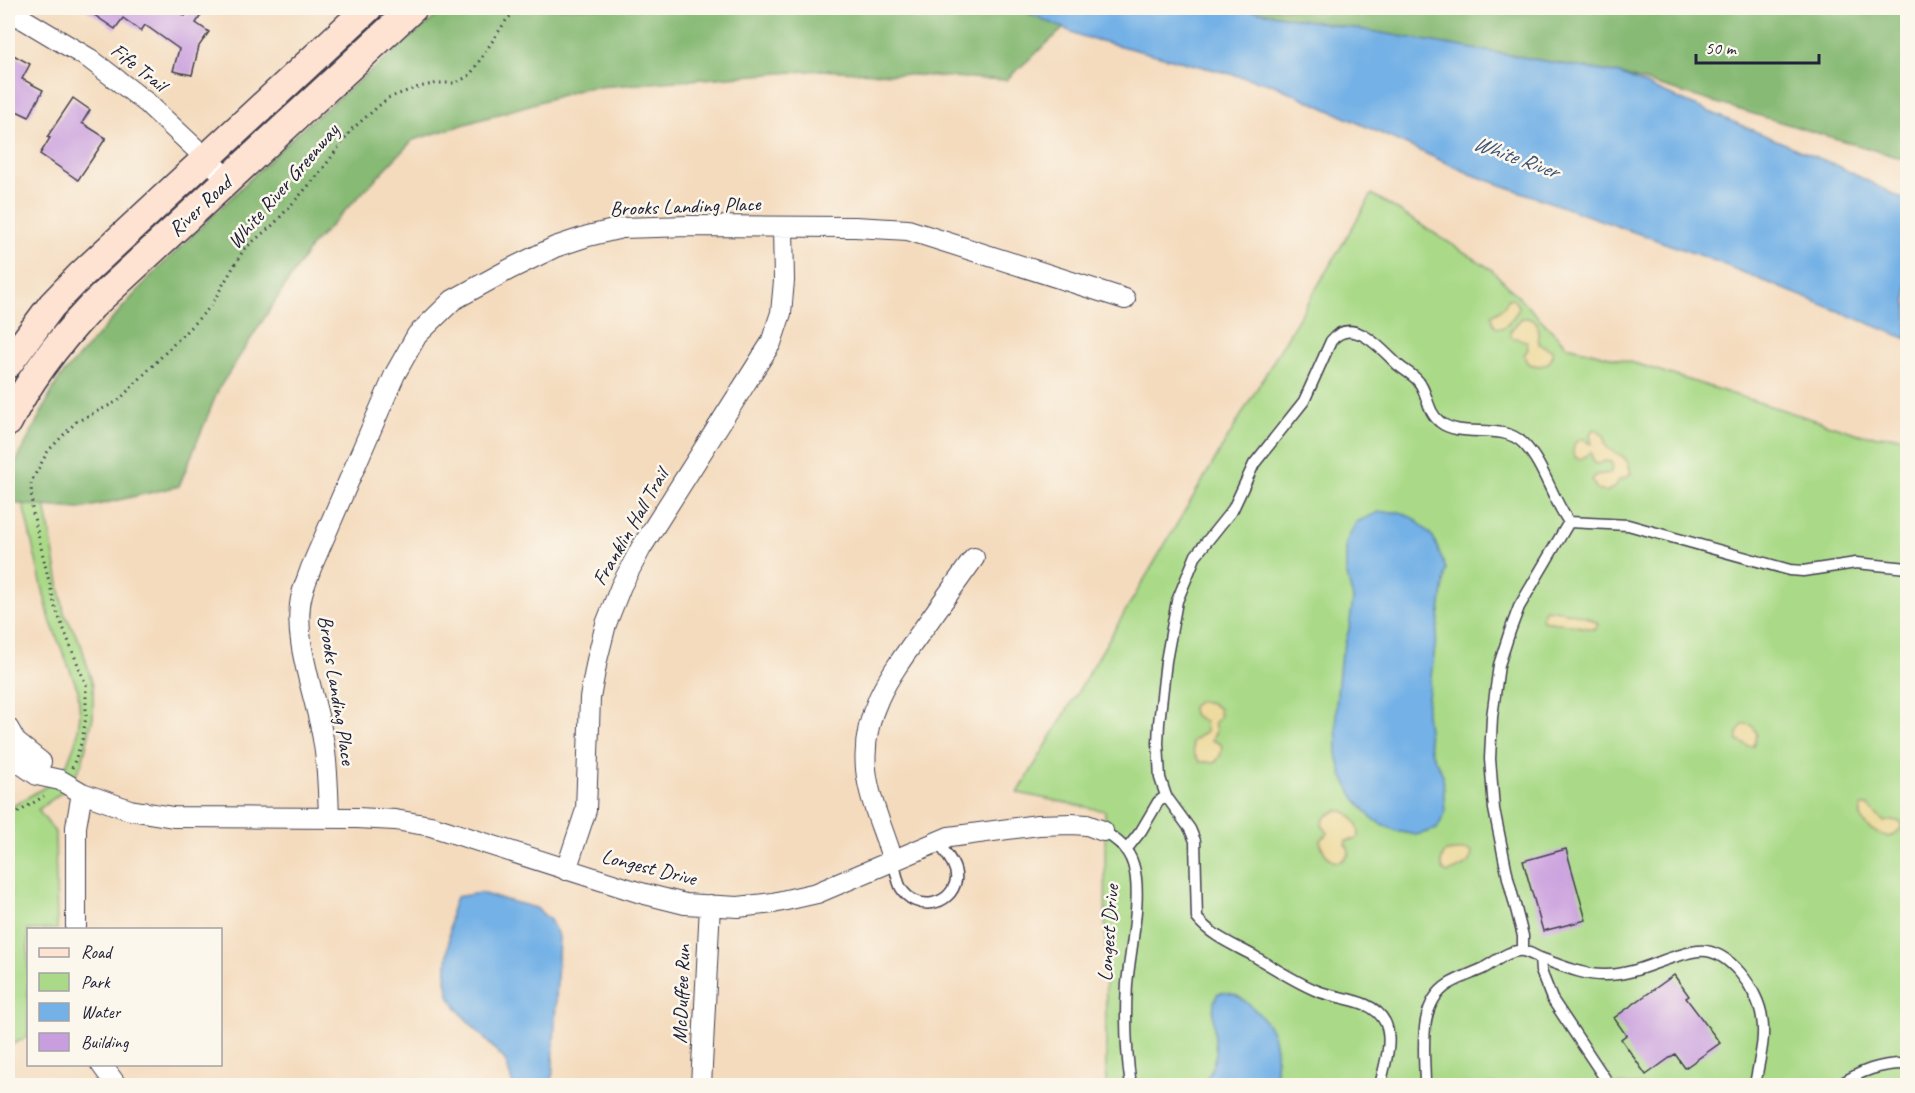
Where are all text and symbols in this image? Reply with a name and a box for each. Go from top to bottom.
scale bar [1696,27,1819,65]
street label: Fife Trail [106,37,175,99]
text: 50 m [1705,37,1738,59]
street label: White River Greenway [222,117,346,254]
water label: White River [1470,129,1566,187]
street label: River Road [163,168,239,242]
street label: Brooks Landing Place [609,190,762,222]
street label: Franklin Hall Trail [586,461,676,590]
street label: Brooks Landing Place [312,614,362,768]
street label: Longest Drive [599,843,701,892]
street label: Longest Drive [1092,882,1124,982]
legend [27,928,222,1066]
text: Road [81,941,114,963]
street label: McDuffee Run [666,944,696,1044]
text: Park [81,971,111,993]
text: Water [81,1001,122,1023]
text: Building [81,1031,130,1053]

